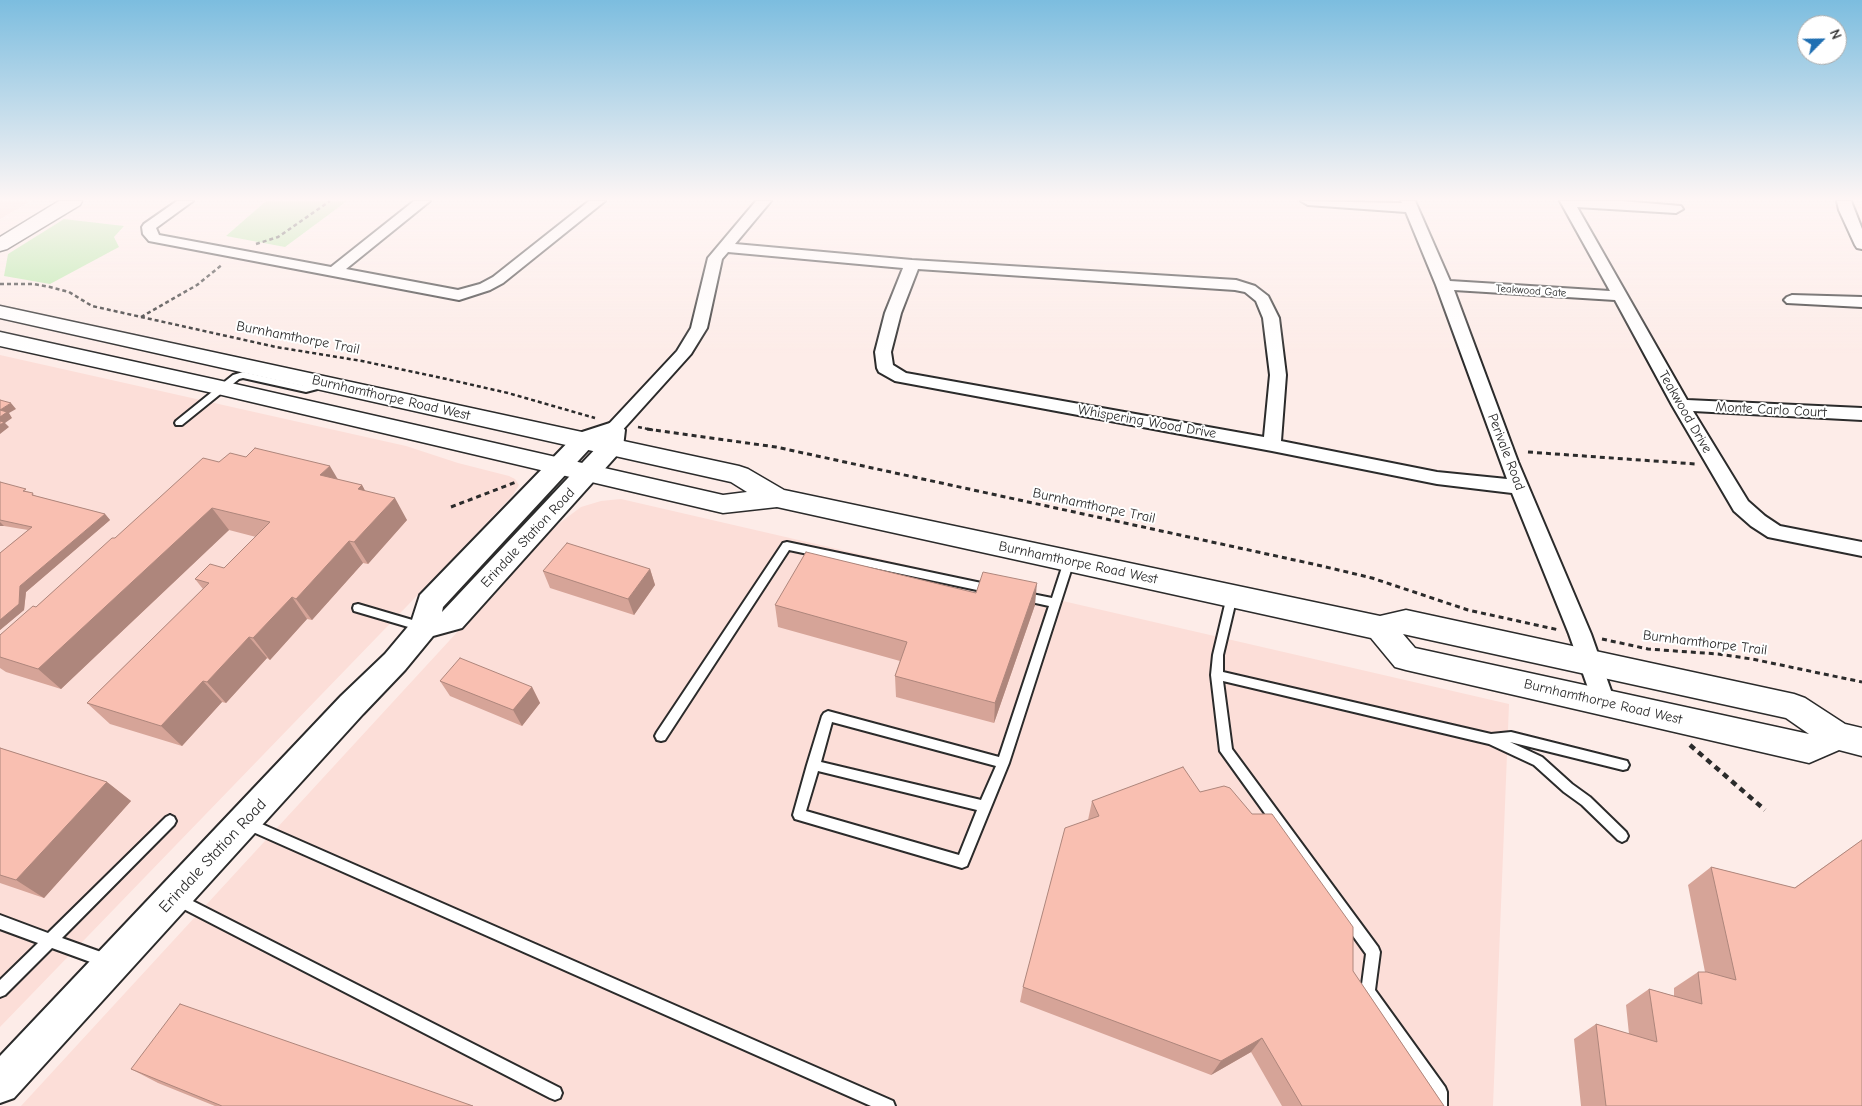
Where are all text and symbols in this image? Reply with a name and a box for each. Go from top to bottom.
north arrow [1797,15,1847,65]
text: N [1826,27,1845,42]
street label: Teakwood Gate [1495,282,1567,300]
street label: Burnhamthorpe Trail [235,318,361,358]
street label: Teakwood Drive [1655,368,1715,456]
street label: Burnhamthorpe Road West [310,372,472,424]
street label: Monte Carlo Court [1715,399,1827,421]
street label: Whispering Wood Drive [1076,402,1218,442]
street label: Perivale Road [1484,411,1528,493]
street label: Erindale Station Road [477,485,579,591]
street label: Burnhamthorpe Trail [1031,485,1157,527]
street label: Burnhamthorpe Road West [997,538,1159,588]
street label: Burnhamthorpe Trail [1642,627,1768,659]
street label: Burnhamthorpe Road West [1522,676,1684,728]
street label: Erindale Station Road [155,795,271,917]

